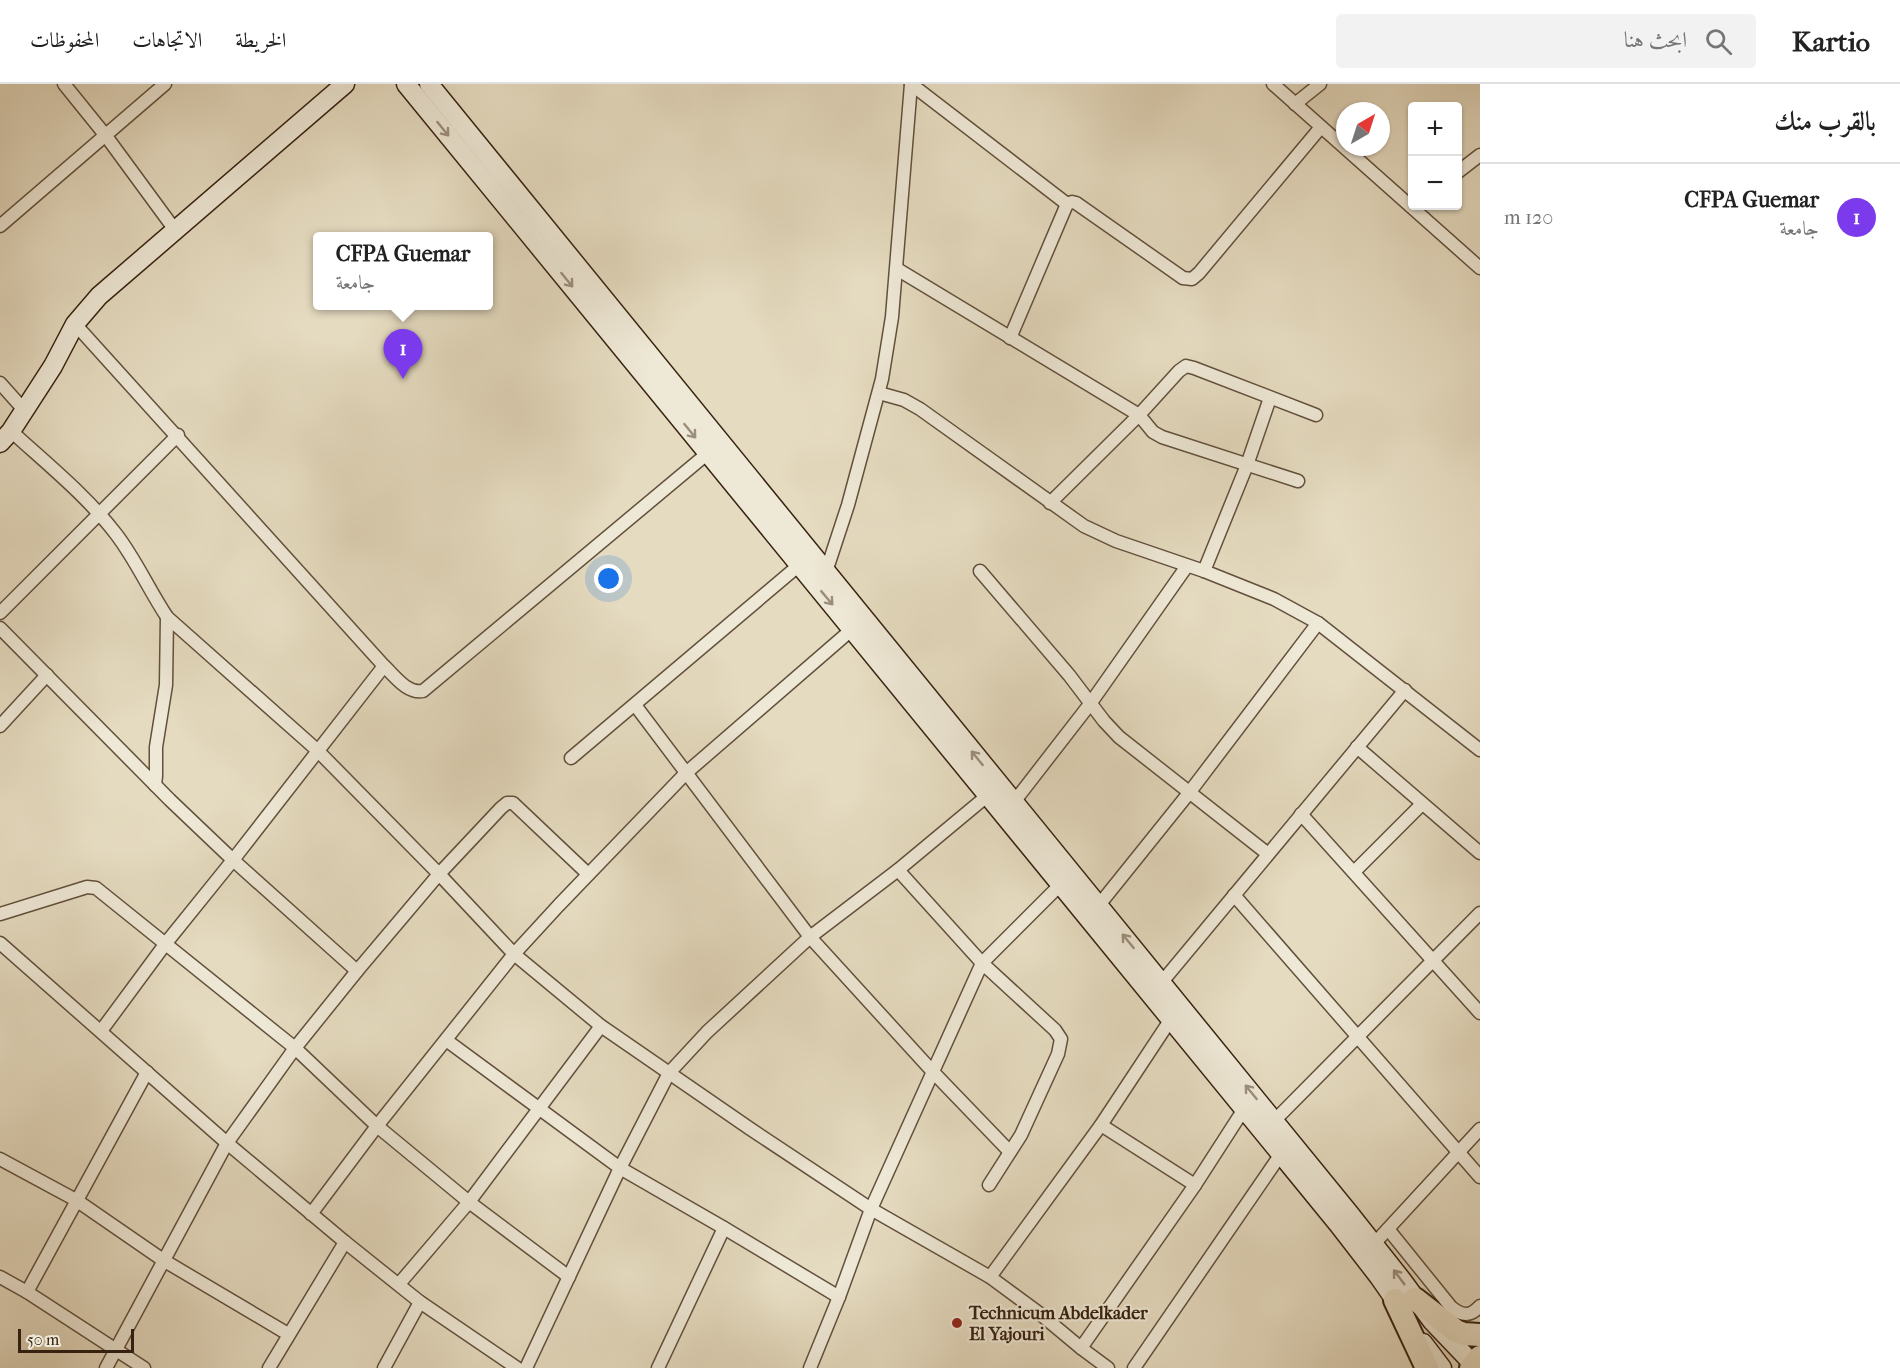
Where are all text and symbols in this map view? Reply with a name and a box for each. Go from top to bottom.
search box [1336,14,1756,68]
icon: search [1702,25,1735,58]
text: Kartio [1792,25,1870,58]
text: ابحث هنا [1624,27,1687,53]
text: المحفوظات [30,28,99,52]
text: الاتجاهات [132,28,202,52]
text: الخريطة [235,28,286,52]
north arrow [1336,102,1390,156]
map controls [1408,102,1462,210]
button: + [1408,102,1462,156]
text: بالقرب منك [1774,106,1876,137]
one-way arrow [437,121,450,137]
button: − [1408,156,1462,210]
text: CFPA Guemar [1684,187,1819,213]
text: 120 m [1504,206,1553,229]
text: 1 [1853,206,1860,229]
text: جامعة [1780,217,1819,240]
popup [313,232,493,310]
text: CFPA Guemar [336,241,470,267]
text: جامعة [336,271,375,294]
one-way arrow [560,272,573,288]
pin: 1 [384,330,422,379]
one-way arrow [684,423,697,439]
your location [594,564,623,593]
one-way arrow [821,590,834,606]
one-way arrow [971,750,984,766]
one-way arrow [1121,934,1135,949]
one-way arrow [1244,1084,1257,1100]
one-way arrow [1393,1269,1406,1285]
place label: Technicum Abdelkader El Yajouri [968,1303,1148,1345]
marker: Technicum Abdelkader El Yajouri [950,1316,964,1330]
scale bar [18,1326,134,1354]
text: 50 m [27,1330,59,1349]

